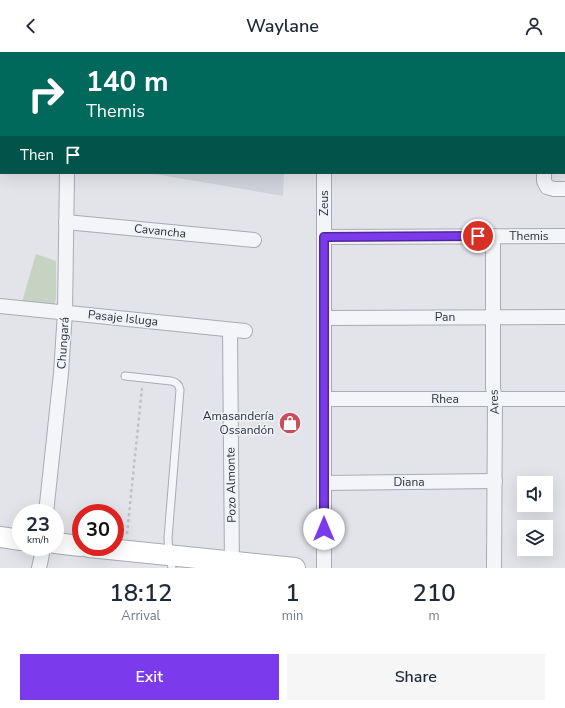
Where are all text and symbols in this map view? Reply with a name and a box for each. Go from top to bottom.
text: Waylane [246,14,319,38]
icon: back [20,15,42,37]
icon: person [523,15,545,37]
text: 140 m [86,63,169,101]
icon: right [20,68,72,120]
text: Themis [86,99,145,123]
icon: arrive [62,144,84,166]
text: Then [20,145,54,165]
street label: Zeus [316,190,332,216]
pin [461,219,495,253]
street label: Cavancha [133,220,187,242]
icon: arrive [467,225,489,247]
street label: Themis [509,228,549,244]
street label: Pasaje Isluga [87,306,159,330]
street label: Pan [435,309,455,325]
street label: Chungará [53,316,73,370]
street label: Ares [485,389,503,415]
street label: Rhea [431,391,459,407]
place label: Amasandería Ossandón [203,408,274,438]
shop icon: Amasandería Ossandón [277,410,303,436]
street label: Pozo Almonte [222,447,240,523]
street label: Diana [393,474,425,490]
map controls [517,476,553,556]
button: sound [517,476,553,512]
speed limit sign: 30 [72,504,124,556]
position arrow [303,508,345,550]
text: 23 [26,511,50,538]
button: layers [517,520,553,556]
text: km/h [27,533,49,547]
text: 18:12 [109,577,173,609]
text: 1 [285,577,300,609]
text: 210 [413,577,456,609]
text: Arrival [121,607,160,625]
text: min [282,607,303,625]
text: m [429,607,440,625]
button: Exit [20,654,279,700]
button: Share [287,654,545,700]

